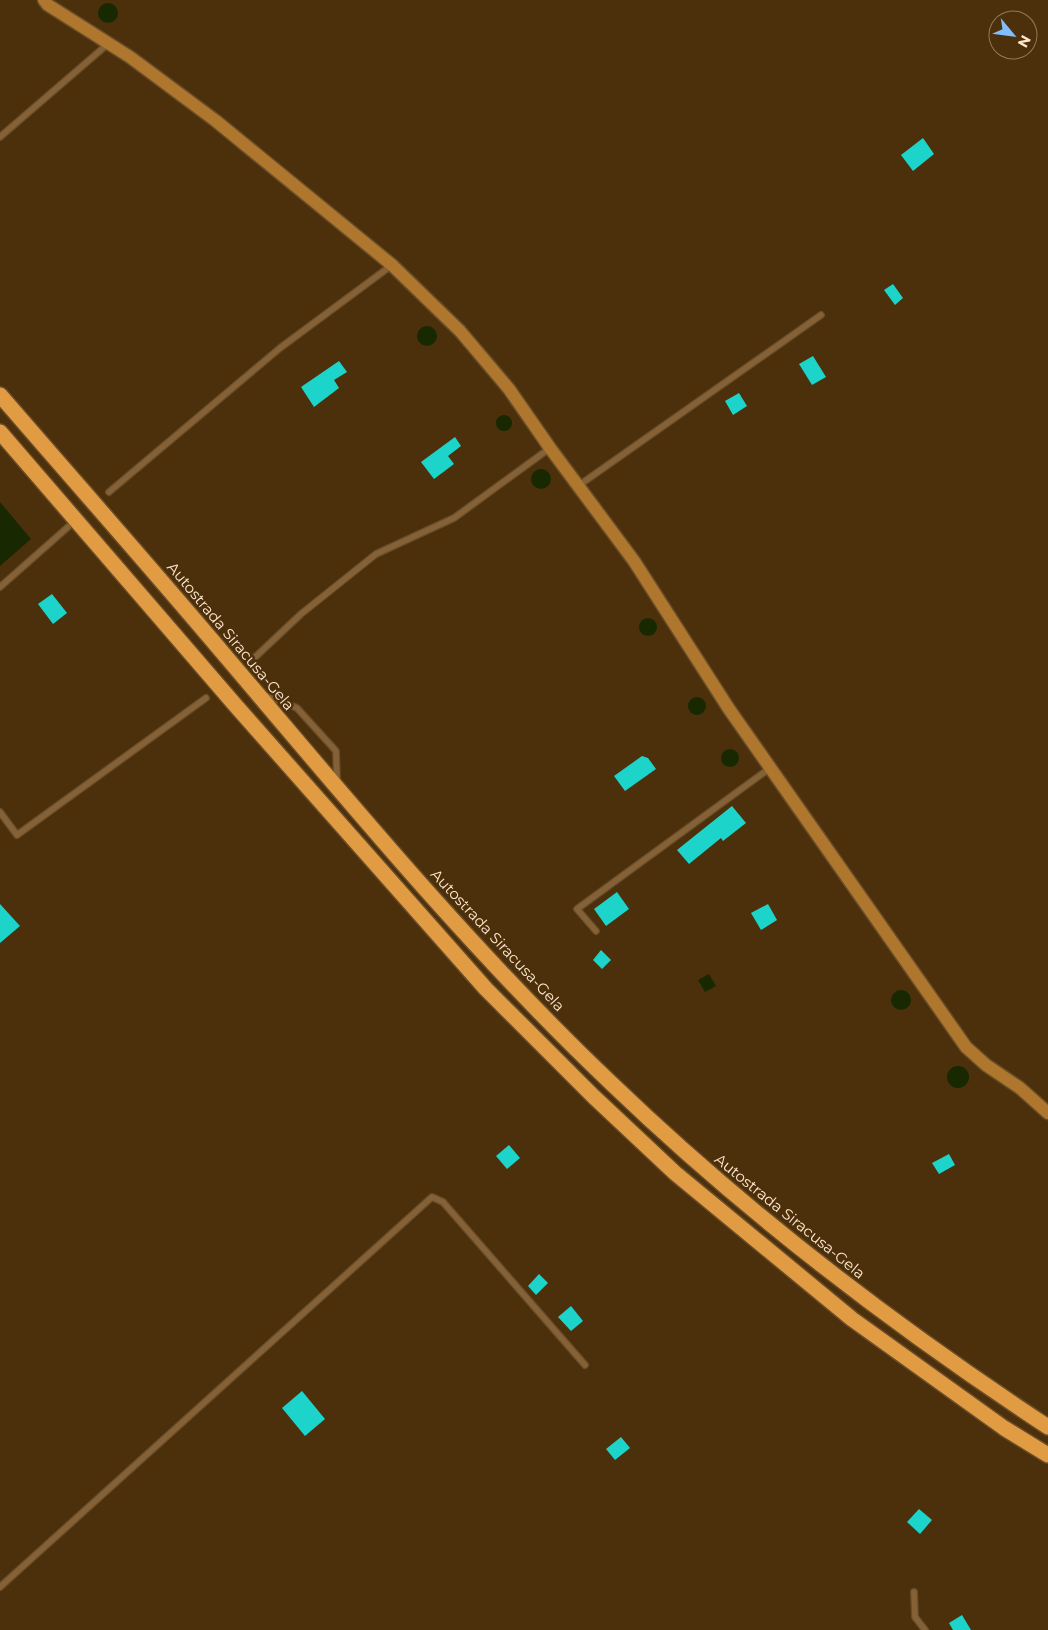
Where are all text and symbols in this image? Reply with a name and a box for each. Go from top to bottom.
north arrow [988,10,1038,60]
text: N [1014,32,1035,51]
street label: Autostrada Siracusa-Gela [163,558,299,714]
street label: Autostrada Siracusa-Gela [427,865,569,1015]
street label: Autostrada Siracusa-Gela [711,1149,869,1283]

